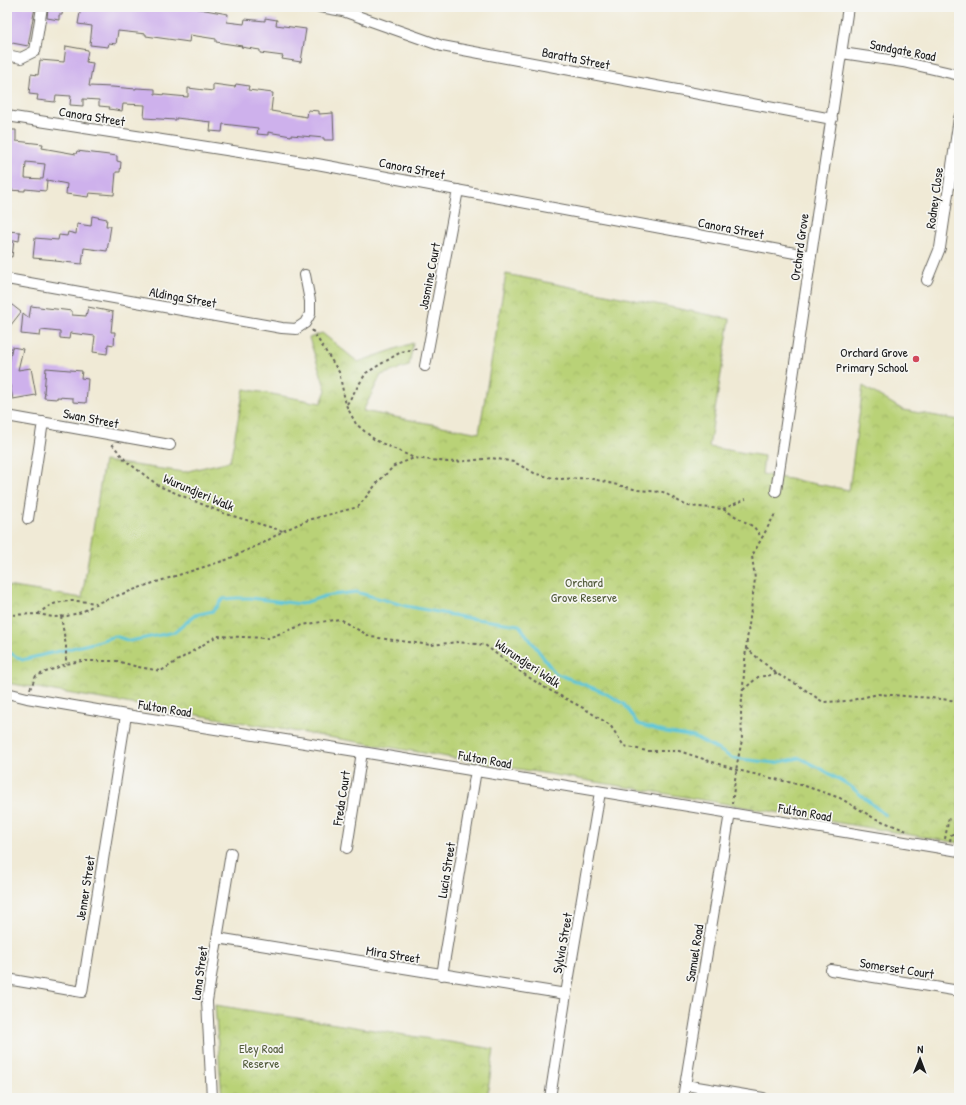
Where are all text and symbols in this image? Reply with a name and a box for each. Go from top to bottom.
street label: Sandgate Road [868,35,938,65]
street label: Baratta Street [540,43,612,74]
street label: Canora Street [58,102,127,130]
street label: Canora Street [378,153,447,183]
street label: Rodney Close [921,166,947,230]
street label: Orchard Grove [785,212,813,282]
street label: Canora Street [697,213,766,243]
street label: Jasmine Court [414,241,444,311]
street label: Aldinga Street [148,282,218,312]
place label: Orchard Grove Primary School [836,343,909,376]
marker: Orchard Grove Primary School [911,354,921,364]
street label: Swan Street [62,404,121,432]
street label: Wurundjeri Walk [161,469,238,515]
park label: Orchard Grove Reserve [551,573,617,606]
street label: Wurundjeri Walk [492,634,565,692]
street label: Fulton Road [136,695,193,721]
street label: Fulton Road [456,745,513,773]
street label: Freda Court [328,769,354,828]
street label: Fulton Road [776,798,833,826]
street label: Lucia Street [433,840,459,899]
street label: Jenner Street [71,854,99,922]
street label: Sylvia Street [548,911,576,975]
street label: Samuel Road [681,923,707,983]
street label: Mira Street [365,941,422,967]
street label: Lana Street [186,944,212,1001]
street label: Somerset Court [859,953,936,983]
park label: Eley Road Reserve [239,1039,283,1072]
north arrow [900,1039,940,1079]
text: N [917,1042,923,1056]

